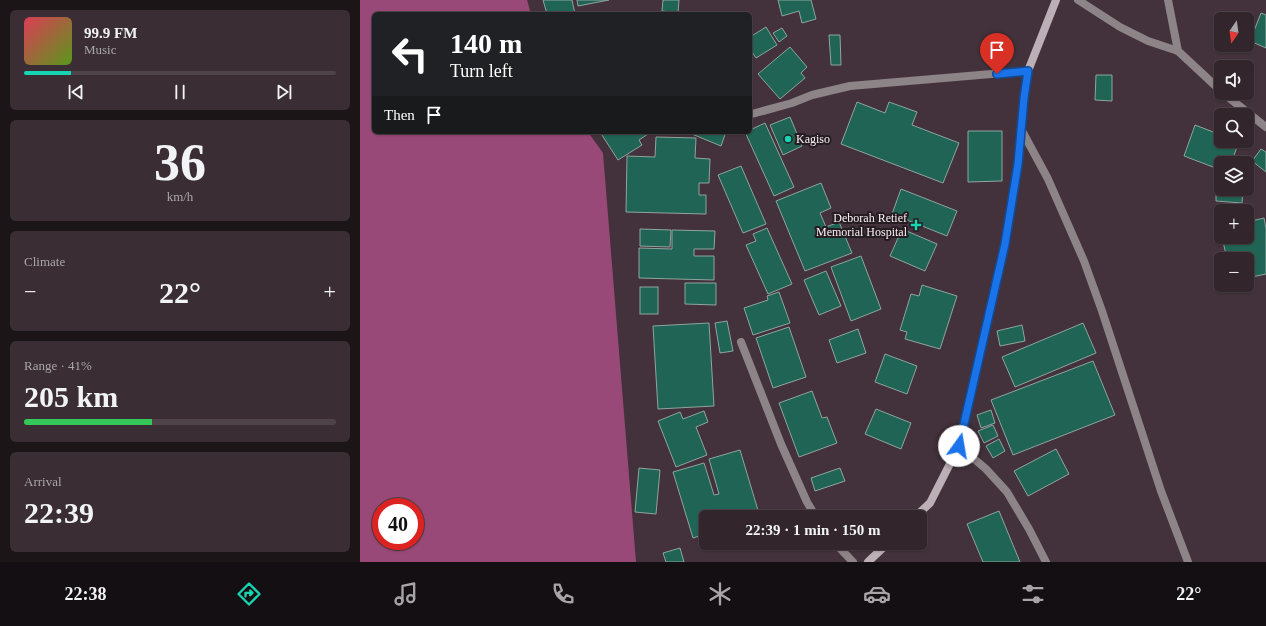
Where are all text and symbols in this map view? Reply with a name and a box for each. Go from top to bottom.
north arrow [1214,12,1254,52]
map controls [1214,12,1254,292]
text: 99.9 FM [84,25,137,41]
icon: left [384,28,436,80]
text: 140 m [450,28,522,59]
pin [980,33,1014,74]
icon: arrive [986,39,1008,61]
text: Music [84,42,117,57]
button: sound [1214,60,1254,100]
text: Turn left [450,61,513,81]
icon: previous [65,81,87,103]
icon: pause [169,81,191,103]
icon: next [273,81,295,103]
icon: arrive [423,104,445,126]
text: Then [384,107,415,123]
button: search [1214,108,1254,148]
place label: Kagiso [796,132,830,146]
text: 36 [154,134,206,191]
marker: Kagiso [783,134,793,144]
button: layers [1214,156,1254,196]
text: km/h [167,189,193,204]
button: + [1214,204,1254,244]
place label: Deborah Retief Memorial Hospital [816,211,908,239]
marker: Deborah Retief Memorial Hospital [910,219,922,231]
button: − [1214,252,1254,292]
text: Climate [24,254,65,269]
text: 22° [159,276,201,309]
text: − [24,279,36,304]
text: + [324,279,336,304]
text: Range · 41% [24,358,92,373]
text: 205 km [24,380,118,413]
position arrow [938,425,980,467]
text: Arrival [24,474,62,489]
text: 22:39 [24,496,94,529]
speed limit sign: 40 [372,498,424,550]
text: 22:39 · 1 min · 150 m [746,522,881,538]
icon: directions [235,580,263,608]
icon: music [392,580,420,608]
icon: phone [549,580,577,608]
icon: climate [706,580,734,608]
icon: car [863,580,891,608]
icon: filters [1019,580,1047,608]
text: 22:38 [64,584,106,604]
text: 22° [1176,584,1202,604]

